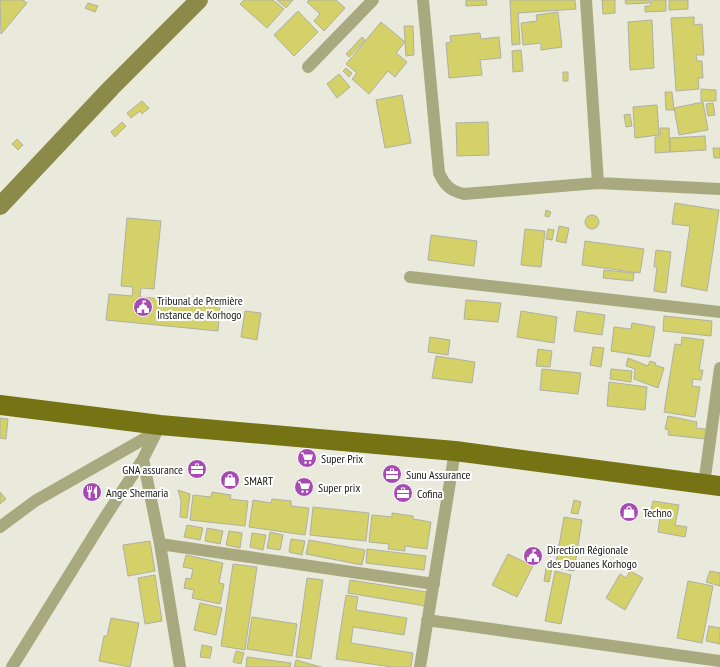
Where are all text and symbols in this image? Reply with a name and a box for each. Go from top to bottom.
place label: Tribunal de Première Instance de Korhogo [157,293,243,322]
public building icon: Tribunal de Première Instance de Korhogo [132,296,154,318]
supermarket icon: Super Prix [296,447,318,469]
place label: Super Prix [321,451,363,466]
office icon: GNA assurance [186,458,208,480]
place label: GNA assurance [122,462,183,477]
office icon: Sunu Assurance [381,463,403,485]
place label: Sunu Assurance [406,467,470,482]
shop icon: SMART [219,469,241,491]
place label: SMART [244,473,274,488]
supermarket icon: Super prix [293,476,315,498]
place label: Super prix [318,480,360,495]
restaurant icon: Ange Shemaria [81,481,103,503]
office icon: Cofina [392,482,414,504]
place label: Ange Shemaria [106,485,169,500]
place label: Cofina [417,486,443,501]
shop icon: Techno [618,501,640,523]
place label: Techno [643,505,672,520]
place label: Direction Régionale des Douanes Korhogo [547,542,637,571]
public building icon: Direction Régionale des Douanes Korhogo [522,545,544,567]

